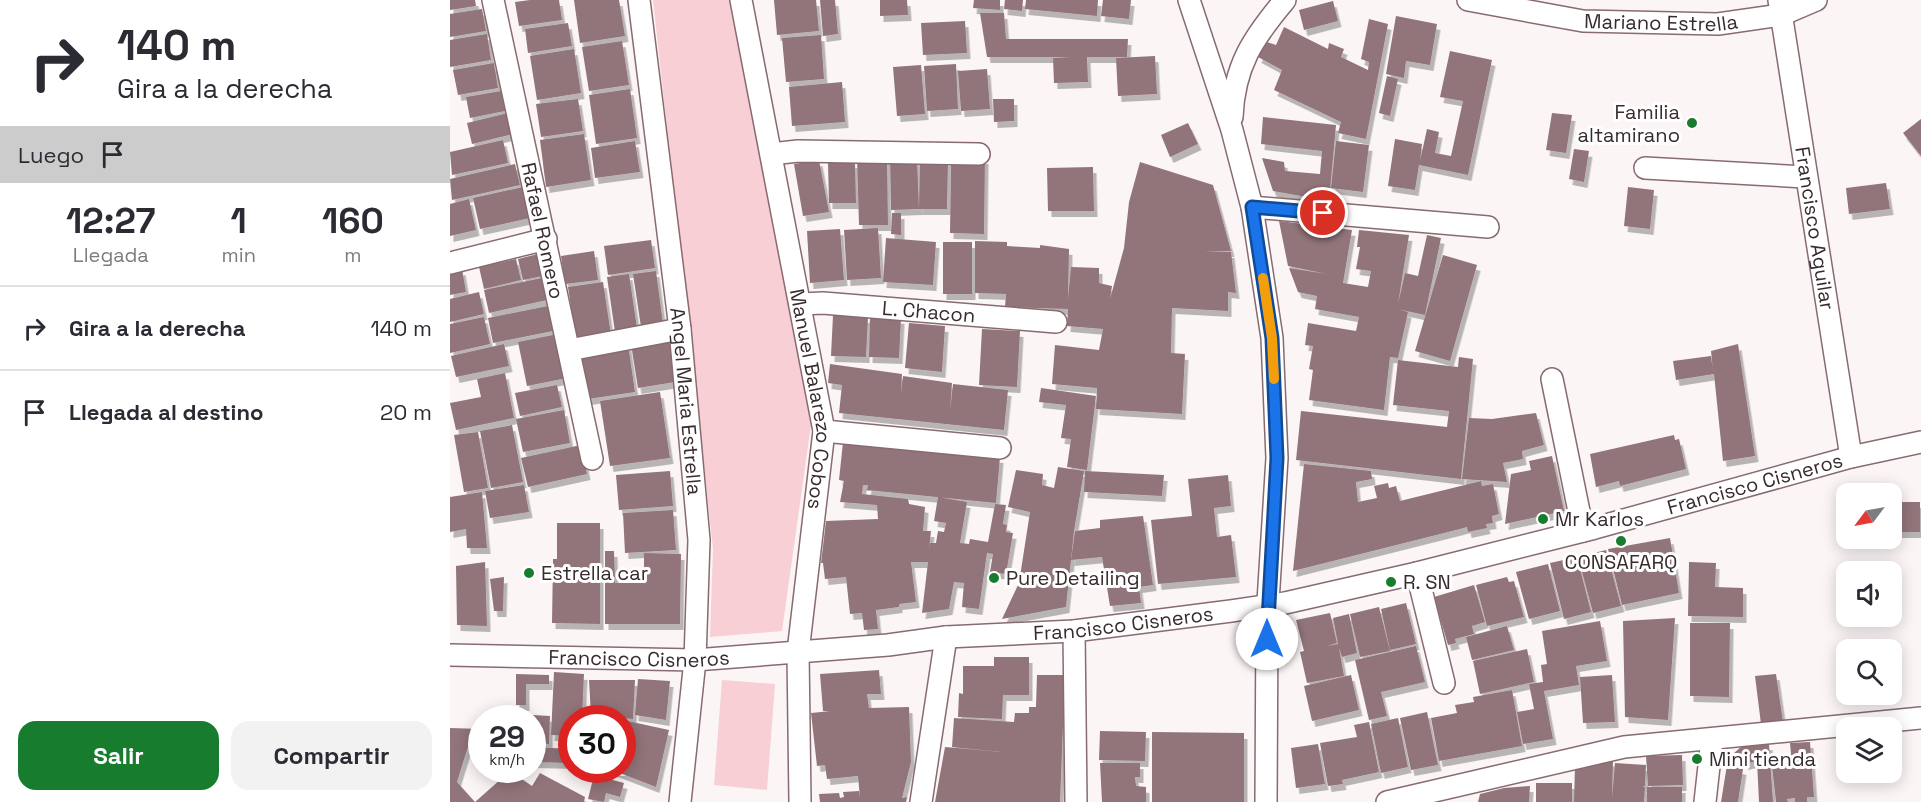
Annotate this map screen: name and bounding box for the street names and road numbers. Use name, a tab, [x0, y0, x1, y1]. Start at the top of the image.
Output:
street label: Mariano Estrella	[1584, 8, 1740, 37]
street label: Francisco Aguilar	[1789, 145, 1841, 312]
street label: Rafael Romero	[515, 160, 570, 301]
street label: Manuel Balarezo Cobos	[784, 286, 837, 511]
street label: L. Chacon	[881, 295, 976, 328]
street label: Angel Maria Estrella	[664, 306, 708, 496]
street label: Francisco Cisneros	[1664, 447, 1846, 520]
street label: Francisco Cisneros	[1033, 600, 1215, 646]
street label: Francisco Cisneros	[548, 644, 730, 673]

